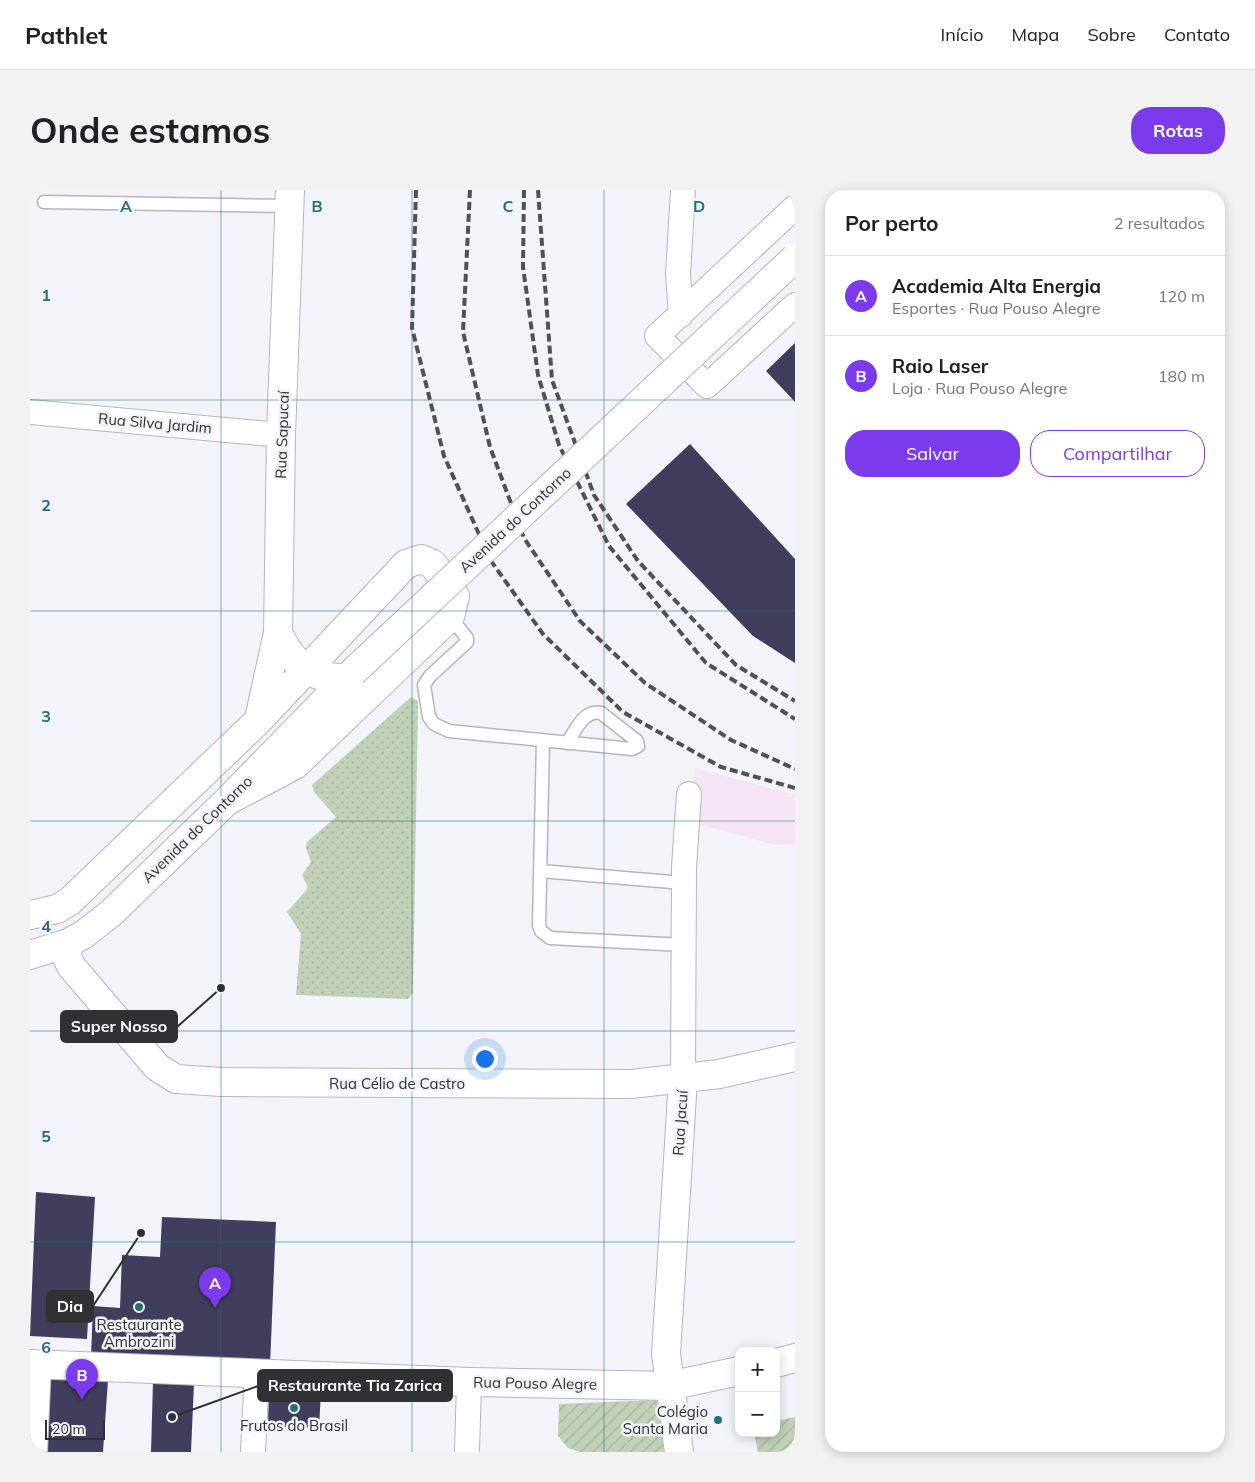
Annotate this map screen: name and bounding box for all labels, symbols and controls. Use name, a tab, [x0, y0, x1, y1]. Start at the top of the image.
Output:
text: Pathlet	[25, 20, 107, 50]
text: Início	[941, 23, 984, 46]
text: Mapa	[1012, 23, 1059, 46]
text: Sobre	[1087, 23, 1136, 46]
text: Contato	[1164, 23, 1230, 46]
button: Rotas	[1131, 107, 1225, 154]
text: Onde estamos	[30, 108, 270, 152]
text: A	[120, 196, 132, 216]
text: B	[311, 196, 323, 216]
text: C	[503, 196, 514, 216]
text: D	[693, 196, 705, 216]
text: Por perto	[845, 210, 939, 236]
text: 2 resultados	[1114, 213, 1205, 233]
text: Academia Alta Energia	[892, 274, 1101, 298]
text: 1	[41, 285, 51, 305]
text: A	[855, 286, 867, 306]
text: 120 m	[1158, 286, 1205, 306]
text: Esportes · Rua Pouso Alegre	[892, 298, 1100, 318]
text: Raio Laser	[892, 354, 988, 378]
text: B	[855, 366, 867, 386]
text: 180 m	[1158, 366, 1205, 386]
text: Loja · Rua Pouso Alegre	[892, 378, 1067, 398]
street label: Rua Sapucaí	[271, 389, 293, 479]
street label: Rua Silva Jardim	[97, 409, 213, 437]
button: Salvar	[845, 430, 1020, 477]
button: Compartilhar	[1030, 430, 1205, 477]
street label: Avenida do Contorno	[455, 463, 575, 577]
text: 2	[41, 495, 51, 515]
text: 3	[41, 706, 51, 726]
street label: Avenida do Contorno	[138, 771, 256, 887]
text: 4	[41, 916, 51, 936]
callout: Super Nosso	[61, 1011, 177, 1042]
text: Super Nosso	[71, 1016, 167, 1036]
your location	[472, 1046, 498, 1072]
street label: Rua Célio de Castro	[329, 1074, 465, 1093]
street label: Rua Jacuí	[668, 1088, 692, 1156]
text: 5	[41, 1126, 51, 1146]
pin: A	[199, 1267, 231, 1308]
callout: Dia	[47, 1291, 93, 1322]
text: Dia	[57, 1296, 83, 1316]
marker: Restaurante Ambrozini	[133, 1301, 145, 1313]
place label: Restaurante Ambrozini	[96, 1315, 182, 1351]
text: 6	[41, 1337, 51, 1357]
map controls	[735, 1347, 780, 1437]
button: +	[735, 1347, 780, 1392]
pin: B	[66, 1359, 98, 1400]
callout: Restaurante Tia Zarica	[258, 1370, 452, 1401]
street label: Rua Pouso Alegre	[473, 1372, 597, 1394]
text: Restaurante Tia Zarica	[268, 1375, 442, 1395]
button: −	[735, 1392, 780, 1437]
marker: Frutos do Brasil	[288, 1402, 300, 1414]
place label: Colégio Santa Maria	[623, 1402, 708, 1438]
marker: Colégio Santa Maria	[712, 1414, 724, 1426]
place label: Frutos do Brasil	[240, 1416, 348, 1435]
scale bar	[45, 1417, 105, 1440]
text: 20 m	[52, 1420, 85, 1438]

